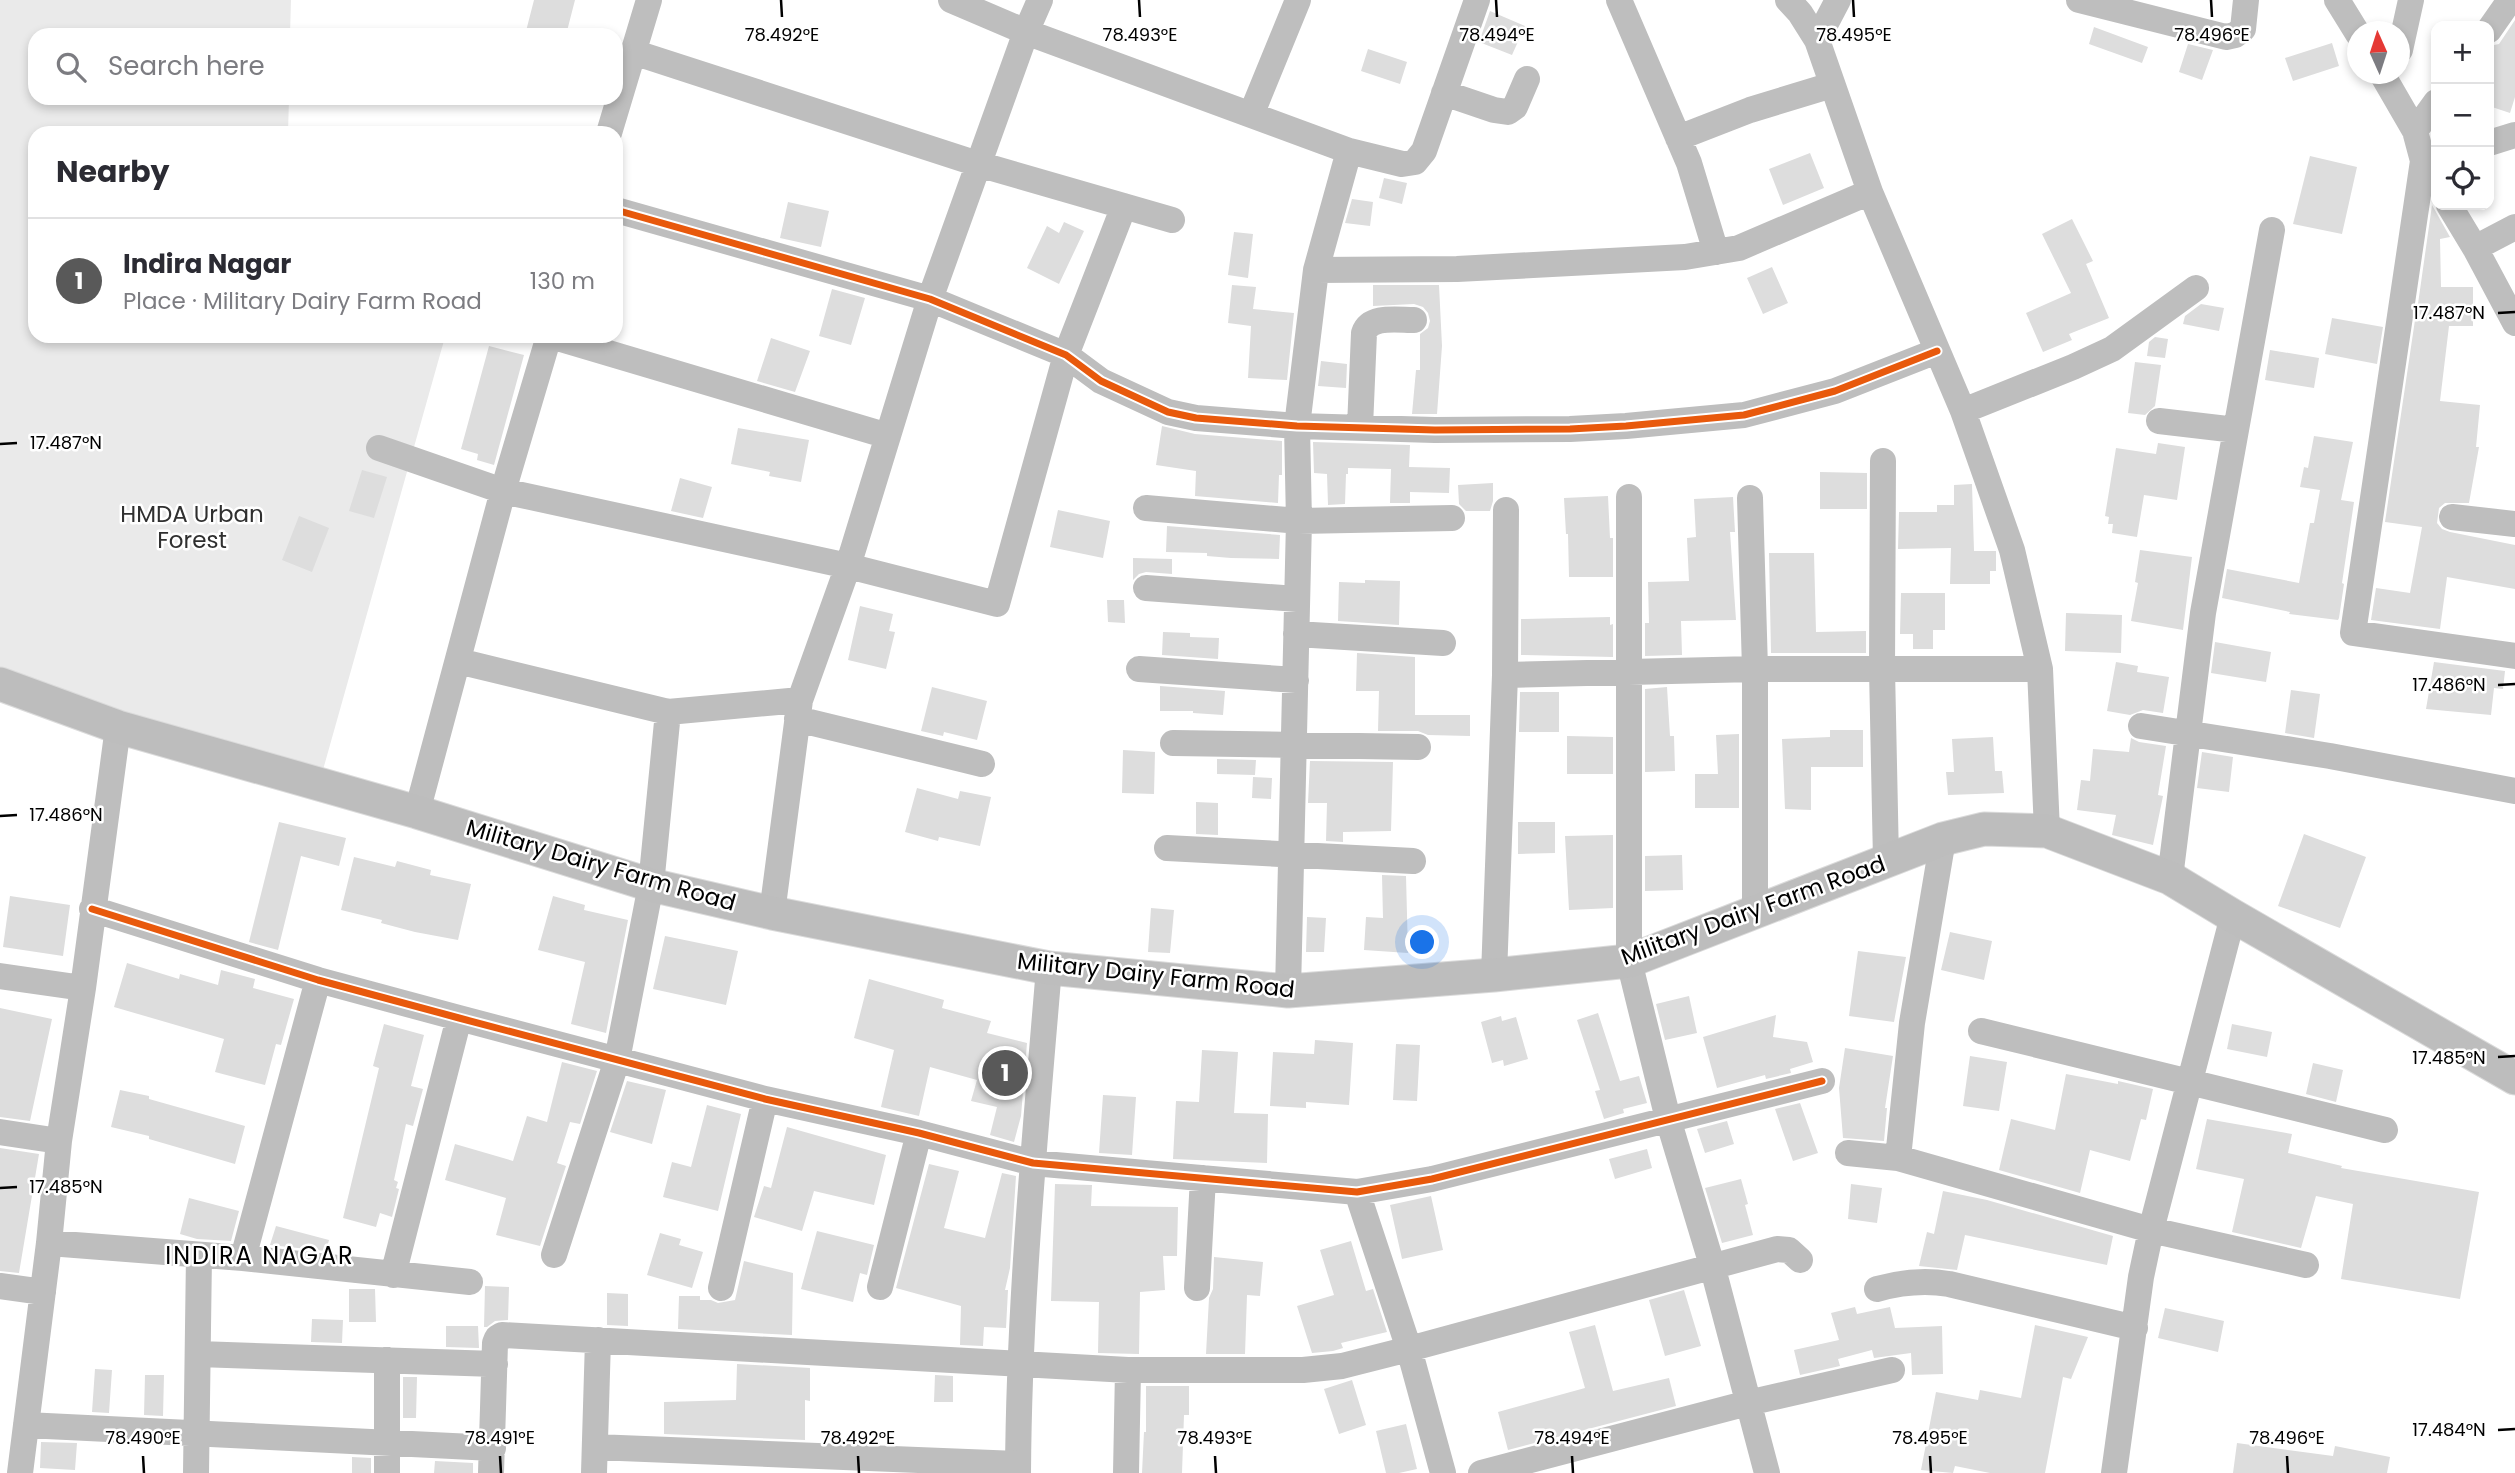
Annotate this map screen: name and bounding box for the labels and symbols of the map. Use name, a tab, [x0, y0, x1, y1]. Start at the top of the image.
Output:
north arrow	[2347, 21, 2410, 84]
text: 78.492°E	[745, 22, 819, 47]
text: 78.493°E	[1103, 22, 1177, 47]
text: 78.494°E	[1459, 22, 1535, 47]
text: 78.495°E	[1816, 22, 1892, 47]
text: 78.496°E	[2174, 22, 2250, 47]
text: 17.487°N	[2413, 300, 2485, 325]
text: 17.487°N	[30, 430, 102, 455]
park label: HMDA Urban Forest	[120, 498, 264, 556]
text: 17.486°N	[2412, 672, 2486, 697]
text: 17.486°N	[29, 802, 103, 827]
street label: Military Dairy Farm Road	[463, 811, 739, 919]
street label: Military Dairy Farm Road	[1617, 847, 1889, 973]
your location	[1405, 925, 1439, 959]
street label: Military Dairy Farm Road	[1016, 945, 1296, 1005]
text: 17.485°N	[2412, 1045, 2486, 1070]
pin: 1	[982, 1047, 1028, 1099]
text: 17.485°N	[29, 1174, 103, 1199]
district label: INDIRA NAGAR	[165, 1239, 355, 1272]
text: 17.484°N	[2412, 1417, 2486, 1442]
text: 78.490°E	[105, 1425, 181, 1450]
text: 78.491°E	[465, 1425, 535, 1450]
text: 78.492°E	[821, 1425, 895, 1450]
text: 78.493°E	[1178, 1425, 1252, 1450]
text: 78.494°E	[1534, 1425, 1610, 1450]
text: 78.495°E	[1892, 1425, 1968, 1450]
text: 78.496°E	[2249, 1425, 2325, 1450]

